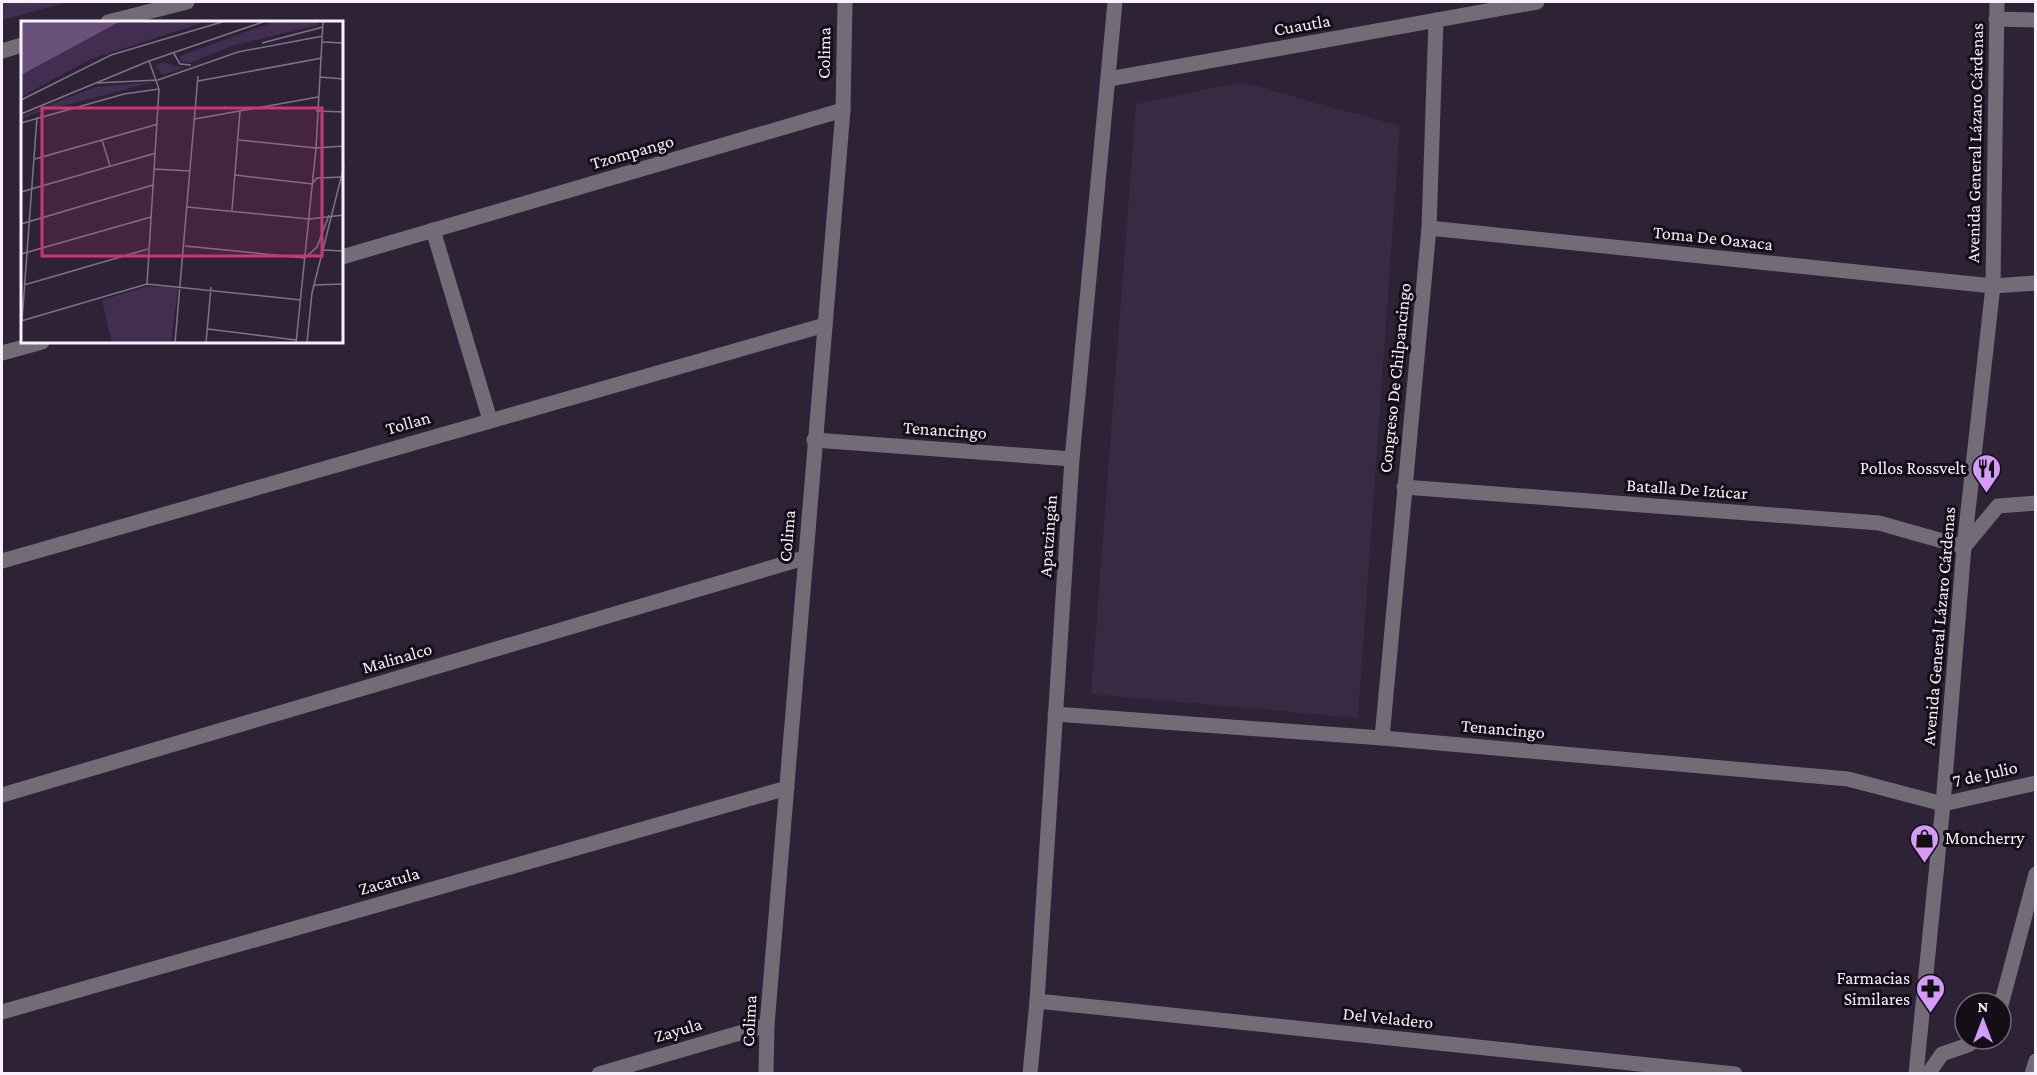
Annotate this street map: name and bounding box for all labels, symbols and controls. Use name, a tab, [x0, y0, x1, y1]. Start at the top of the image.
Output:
street label: Cuautla	[1272, 10, 1332, 40]
inset map	[21, 21, 344, 344]
street label: Avenida General Lázaro Cárdenas	[1963, 23, 1987, 263]
street label: Colima	[814, 27, 834, 79]
street label: Tzompango	[588, 131, 676, 173]
street label: Toma De Oaxaca	[1652, 222, 1774, 254]
street label: Congreso De Chilpancingo	[1375, 282, 1415, 474]
street label: Tollan	[383, 407, 433, 439]
street label: Tenancingo	[902, 417, 988, 443]
restaurant icon: Pollos Rossvelt	[1971, 452, 2003, 494]
place label: Pollos Rossvelt	[1860, 458, 1967, 478]
street label: Batalla De Izúcar	[1626, 475, 1749, 503]
street label: Apatzingán	[1035, 494, 1061, 578]
street label: Avenida General Lázaro Cárdenas	[1919, 506, 1959, 746]
street label: Colima	[775, 509, 799, 563]
street label: Malinalco	[360, 638, 434, 678]
street label: Tenancingo	[1460, 715, 1546, 743]
street label: 7 de Julio	[1951, 757, 2019, 791]
shop icon: Moncherry	[1908, 822, 1940, 864]
place label: Moncherry	[1945, 828, 2025, 848]
street label: Zacatula	[356, 863, 422, 899]
place label: Farmacias Similares	[1836, 968, 1910, 1009]
pharmacy icon: Farmacias Similares	[1915, 972, 1947, 1014]
north arrow	[1953, 991, 2013, 1051]
street label: Colima	[738, 995, 760, 1047]
text: N	[1978, 998, 1989, 1015]
street label: Del Veladero	[1342, 1003, 1434, 1033]
street label: Zayula	[652, 1014, 704, 1046]

